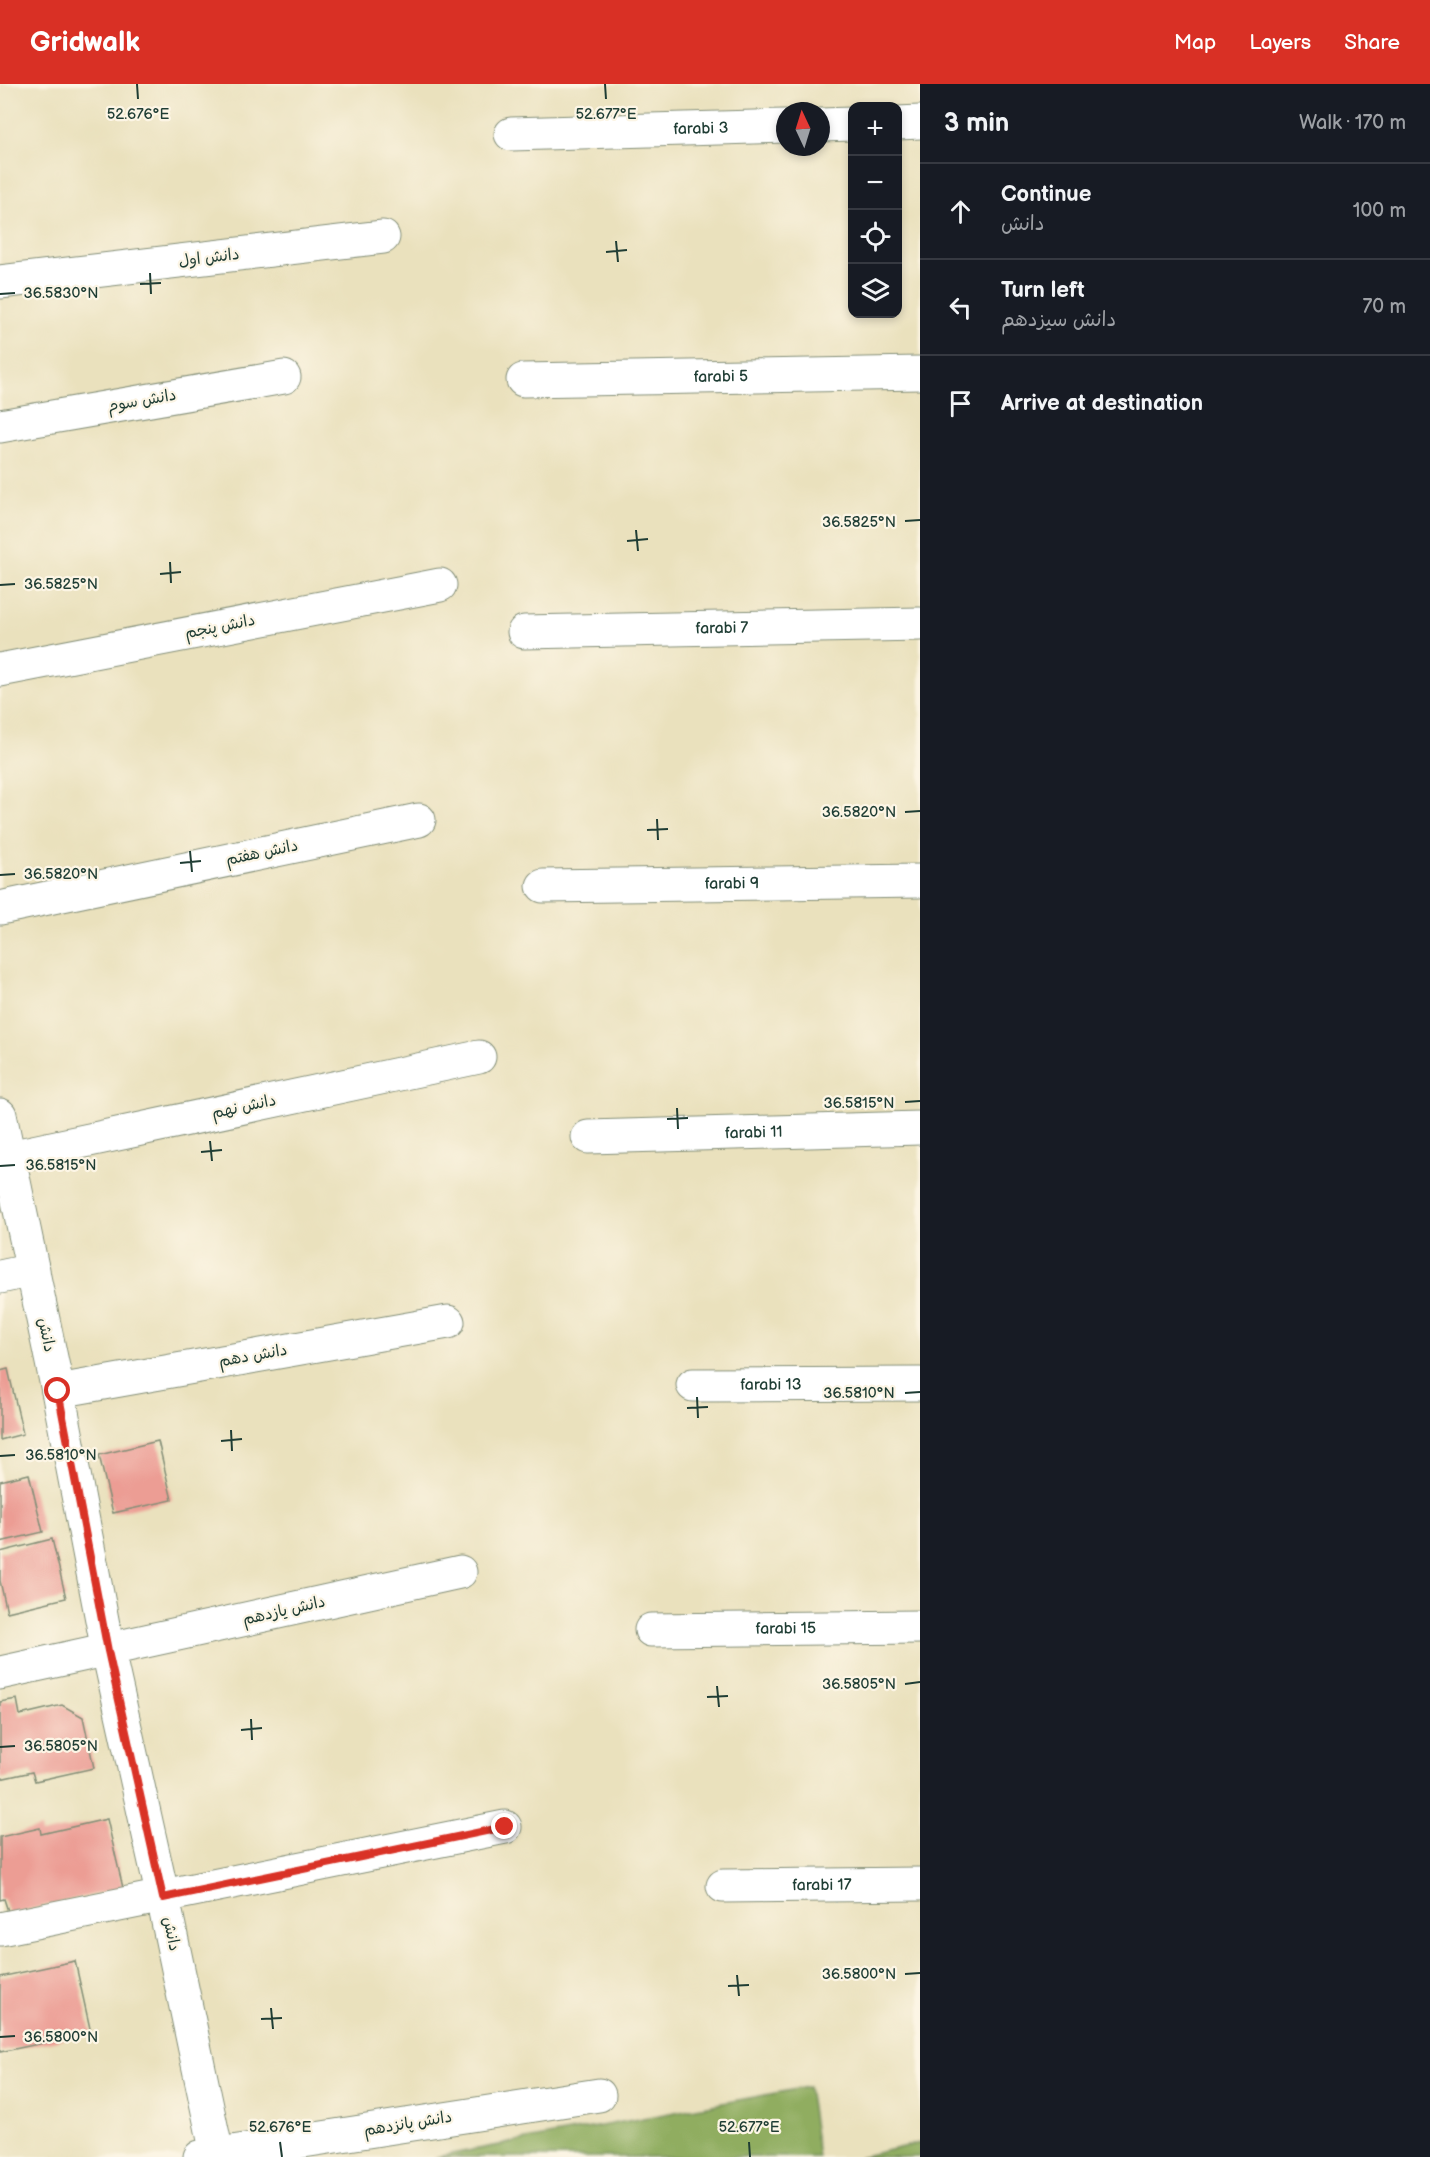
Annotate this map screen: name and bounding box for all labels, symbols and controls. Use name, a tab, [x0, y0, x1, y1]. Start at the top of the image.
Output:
text: Gridwalk	[30, 26, 140, 59]
text: Map	[1174, 30, 1216, 55]
text: Layers	[1249, 30, 1311, 55]
text: Share	[1344, 30, 1400, 55]
north arrow	[776, 102, 830, 156]
map controls	[848, 102, 902, 318]
button: +	[848, 102, 902, 156]
text: 52.676°E	[107, 105, 169, 124]
text: 52.677°E	[575, 105, 637, 124]
text: 3 min	[944, 108, 1009, 139]
text: Walk · 170 m	[1299, 111, 1406, 135]
street label: farabi 3	[673, 118, 729, 139]
button: −	[848, 156, 902, 210]
text: Continue	[1001, 181, 1091, 208]
icon: ahead	[944, 195, 977, 228]
text: 100 m	[1353, 199, 1406, 223]
button: locate	[848, 210, 902, 264]
text: دانش	[1001, 212, 1044, 236]
street label: دانش اول	[178, 245, 240, 271]
button: layers	[848, 264, 902, 318]
text: Turn left	[1001, 277, 1085, 304]
text: 36.5830°N	[24, 284, 98, 303]
icon: left	[944, 291, 977, 324]
text: 70 m	[1362, 295, 1406, 319]
text: دانش سیزدهم	[1001, 308, 1116, 332]
street label: farabi 5	[694, 367, 748, 386]
street label: دانش سوم	[106, 386, 178, 418]
icon: arrive	[944, 387, 977, 420]
text: Arrive at destination	[1001, 390, 1203, 417]
text: 36.5825°N	[822, 513, 896, 532]
text: 36.5825°N	[24, 575, 98, 594]
street label: دانش پنجم	[183, 611, 257, 645]
street label: farabi 7	[696, 618, 749, 638]
text: 36.5820°N	[822, 803, 896, 822]
street label: دانش هفتم	[224, 836, 300, 872]
text: 36.5820°N	[24, 865, 98, 884]
street label: farabi 9	[705, 874, 759, 893]
street label: دانش نهم	[210, 1091, 278, 1125]
text: 36.5815°N	[823, 1094, 895, 1113]
street label: farabi 11	[725, 1122, 783, 1143]
text: 36.5815°N	[25, 1156, 97, 1175]
street label: دانش	[33, 1316, 59, 1354]
street label: دانش دهم	[217, 1341, 289, 1373]
street label: farabi 13	[740, 1375, 802, 1394]
route start	[44, 1377, 70, 1403]
text: 36.5810°N	[823, 1384, 895, 1403]
text: 36.5810°N	[25, 1446, 97, 1465]
street label: دانش یازدهم	[241, 1592, 328, 1632]
street label: farabi 15	[756, 1619, 816, 1638]
text: 36.5805°N	[822, 1675, 896, 1694]
text: 36.5805°N	[24, 1737, 98, 1756]
route end	[491, 1813, 517, 1839]
street label: farabi 17	[792, 1875, 852, 1895]
street label: دانش	[158, 1915, 184, 1953]
text: 36.5800°N	[822, 1965, 896, 1984]
text: 36.5800°N	[24, 2028, 98, 2047]
street label: دانش پانزدهم	[363, 2108, 454, 2142]
text: 52.676°E	[249, 2118, 311, 2137]
text: 52.677°E	[718, 2118, 780, 2137]

